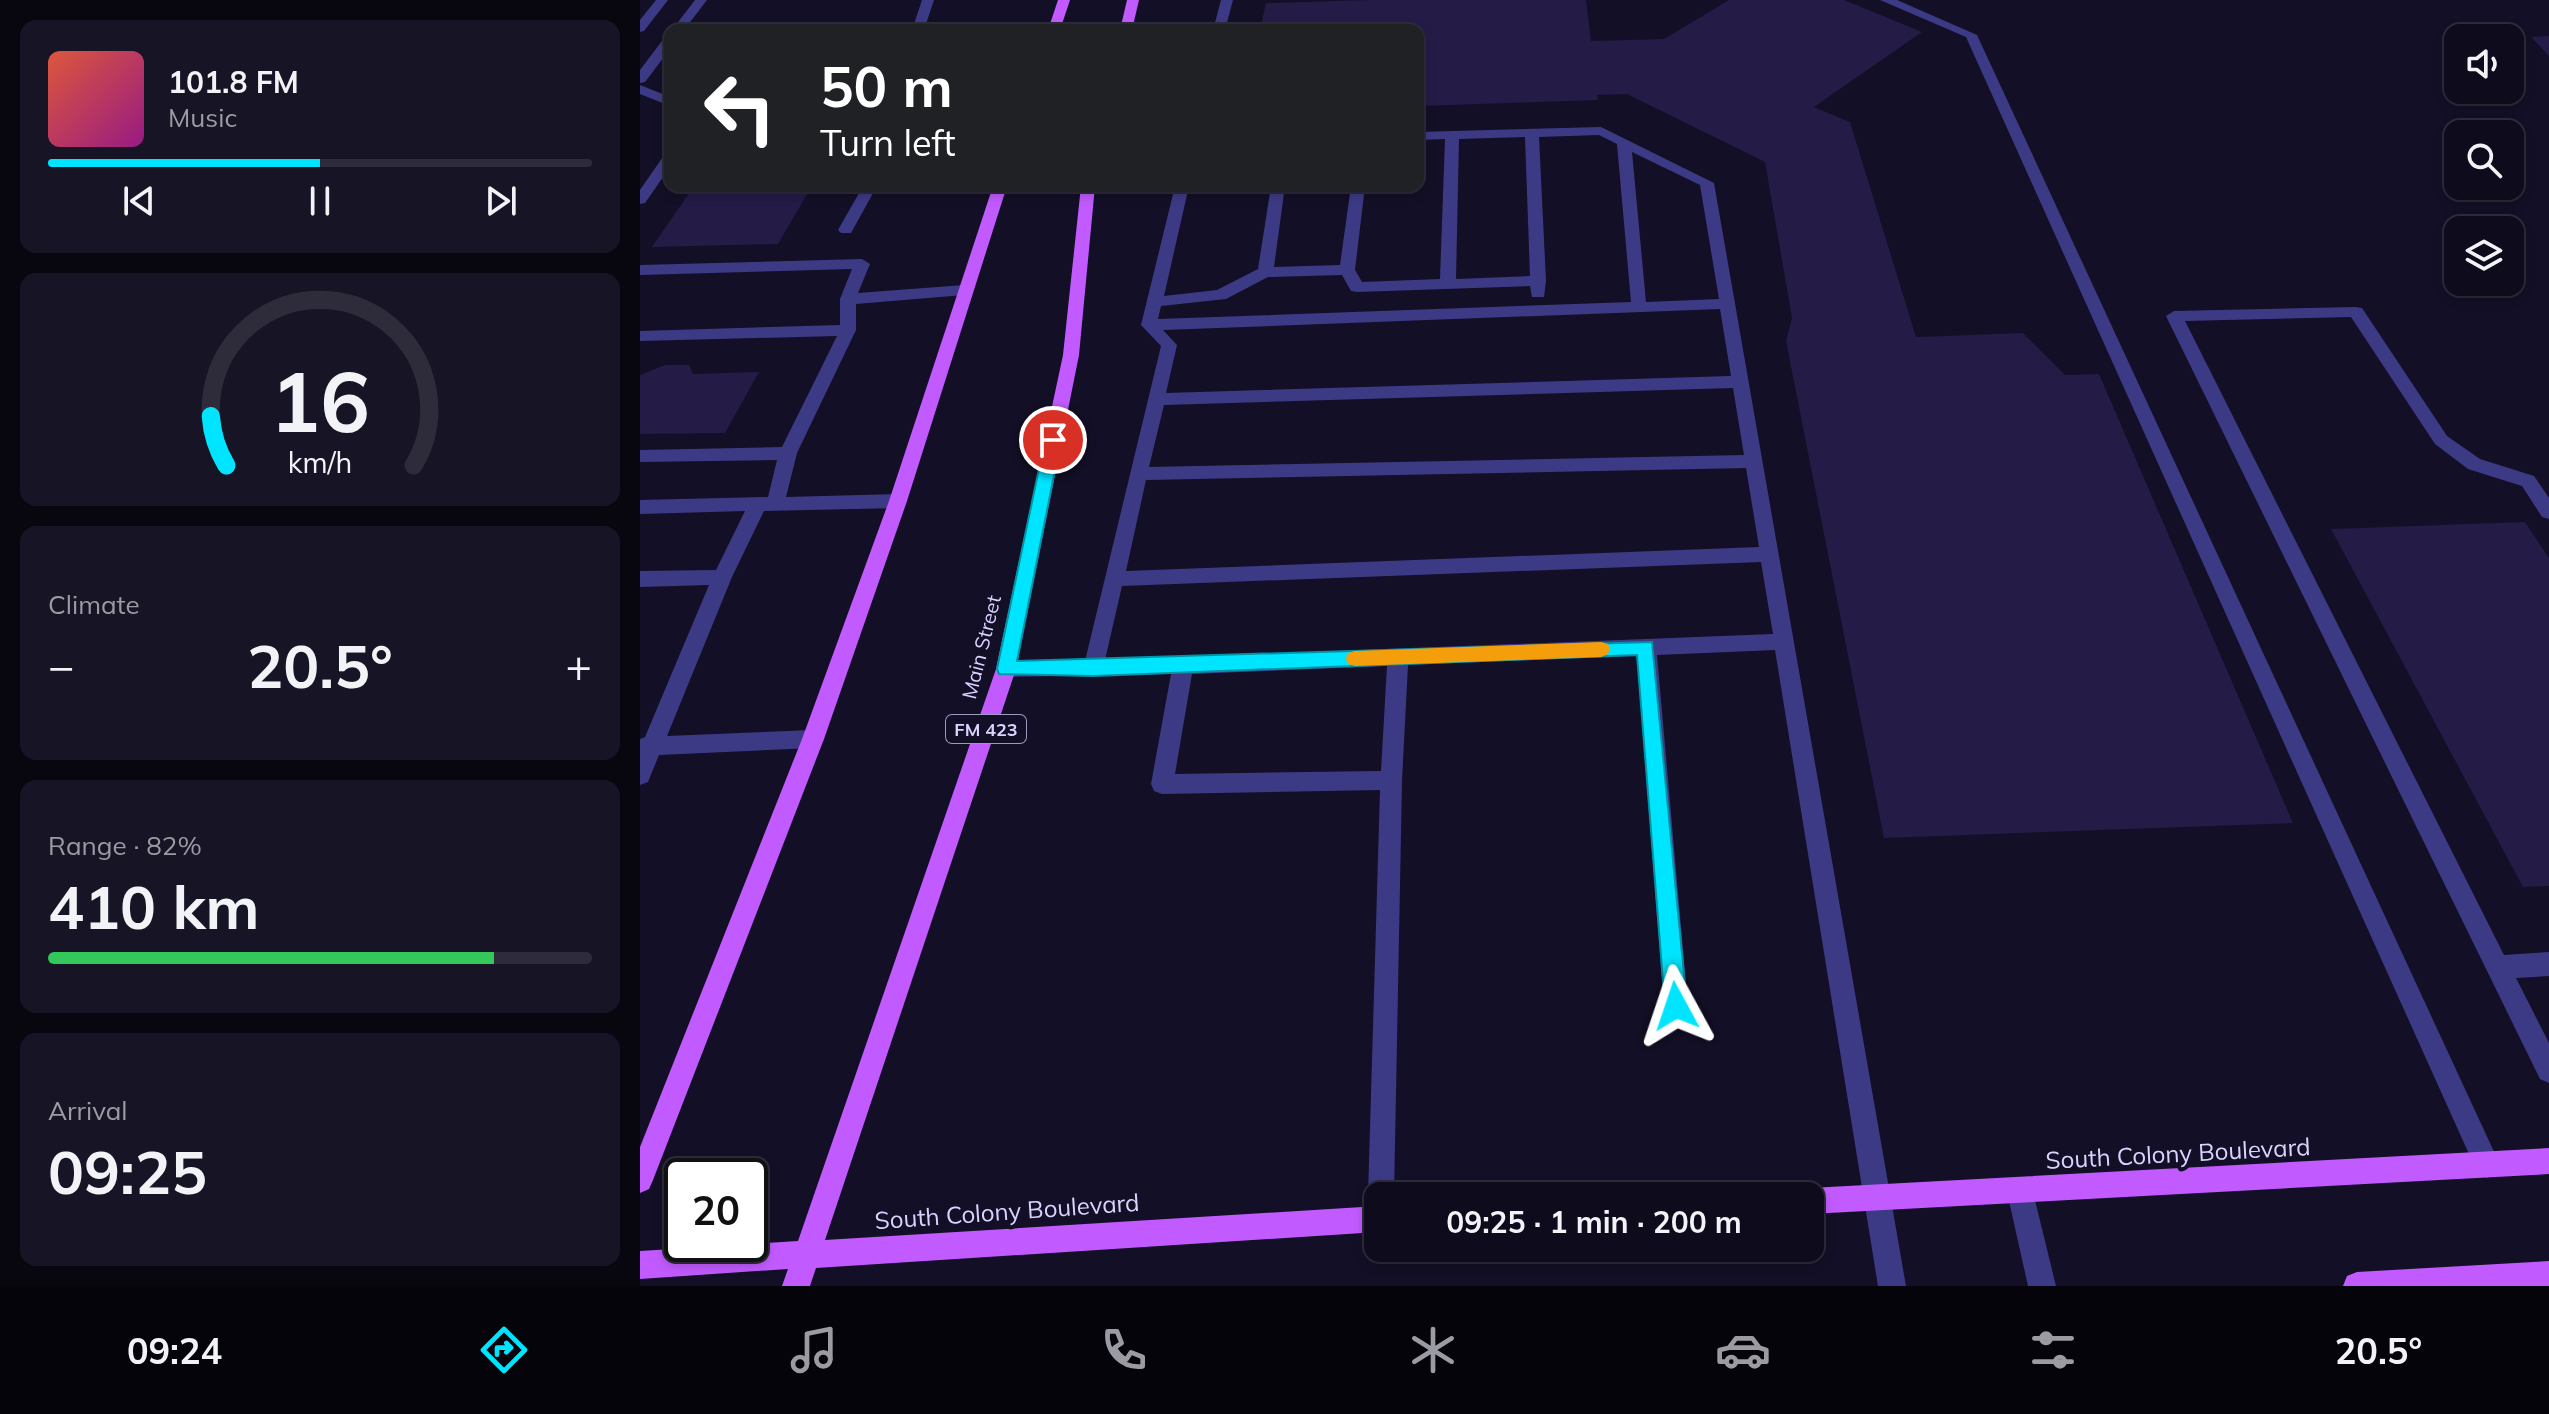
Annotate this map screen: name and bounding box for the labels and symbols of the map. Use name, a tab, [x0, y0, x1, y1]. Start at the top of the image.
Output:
pin	[1019, 406, 1087, 474]
street label: Main Street	[956, 592, 1006, 702]
road number: FM 423	[946, 715, 1026, 743]
position arrow	[1634, 964, 1718, 1048]
street label: South Colony Boulevard	[2045, 1131, 2311, 1175]
speed limit sign: 20	[664, 1158, 768, 1262]
street label: South Colony Boulevard	[874, 1187, 1140, 1235]

